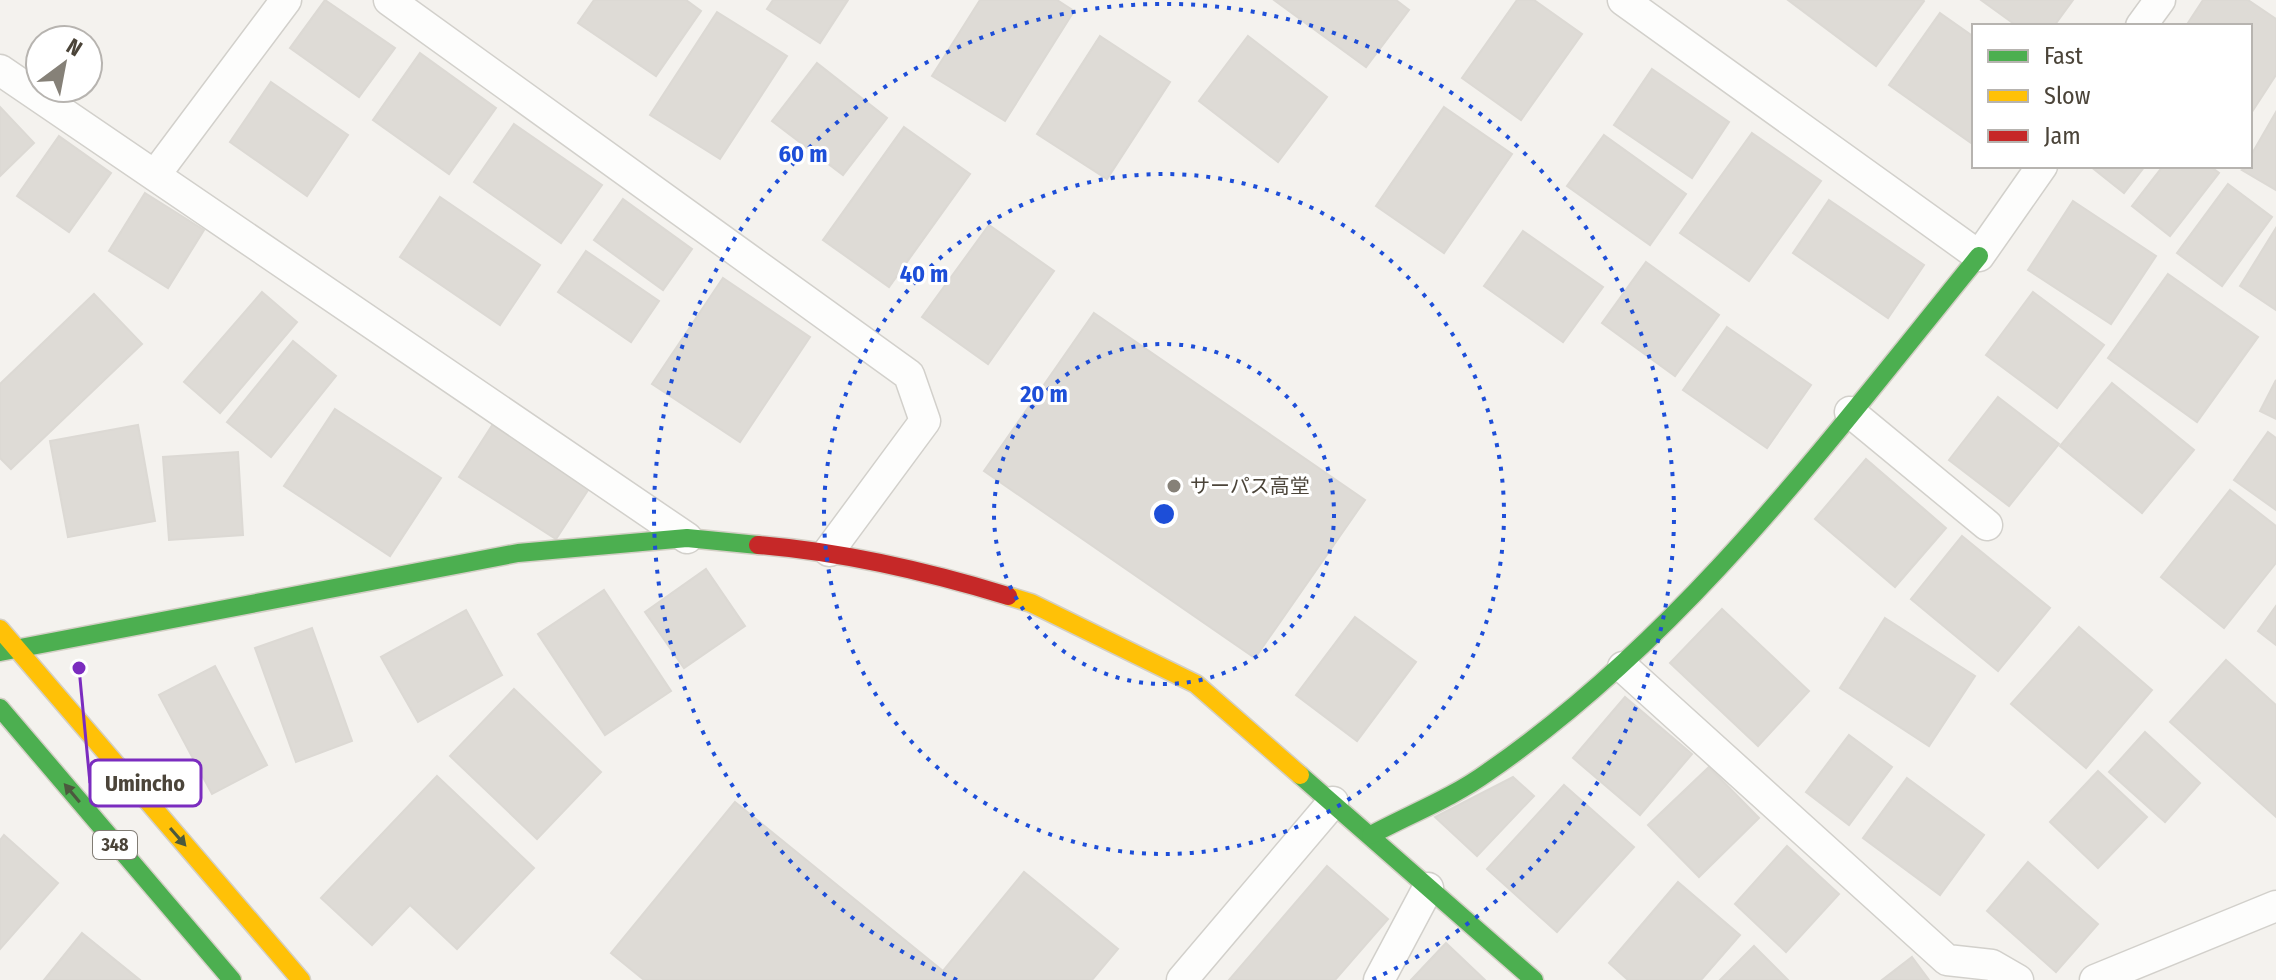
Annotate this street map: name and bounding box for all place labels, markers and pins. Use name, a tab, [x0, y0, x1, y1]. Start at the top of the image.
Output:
place label: サーパス高堂	[1190, 474, 1310, 498]
marker: サーパス高堂	[1165, 477, 1183, 495]
centre of rings	[1150, 500, 1178, 528]
callout: Umincho	[90, 760, 201, 806]

